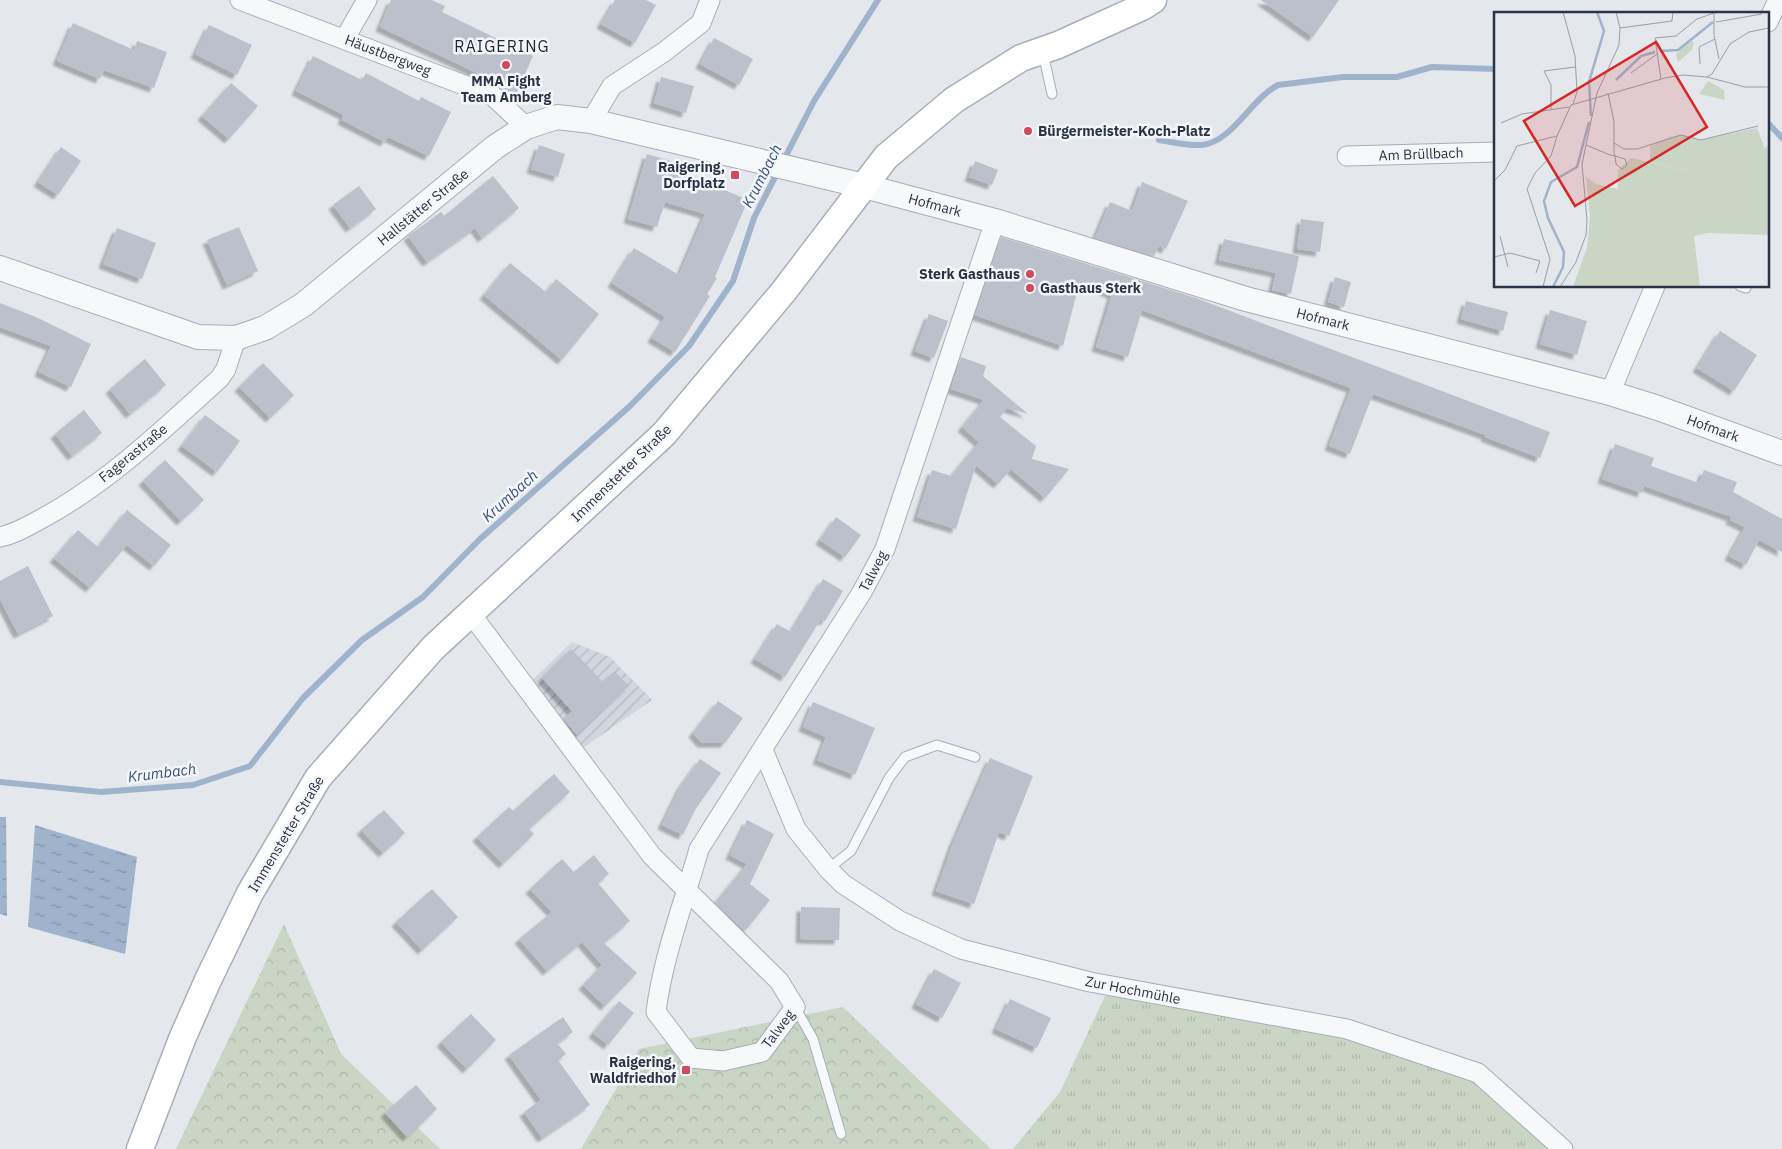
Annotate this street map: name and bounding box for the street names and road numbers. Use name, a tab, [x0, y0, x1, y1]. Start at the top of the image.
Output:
street label: Häustbergweg	[342, 30, 434, 80]
street label: Am Brüllbach	[1378, 144, 1464, 164]
street label: Hallstätter Straße	[374, 165, 472, 249]
street label: Hofmark	[906, 189, 964, 221]
street label: Hofmark	[1294, 304, 1352, 334]
street label: Hofmark	[1684, 410, 1742, 446]
street label: Fagerastraße	[95, 420, 171, 486]
street label: Immenstetter Straße	[567, 420, 675, 526]
street label: Talweg	[855, 547, 892, 595]
street label: Immenstetter Straße	[244, 772, 328, 896]
street label: Zur Hochmühle	[1084, 972, 1183, 1008]
street label: Talweg	[758, 1006, 799, 1052]

